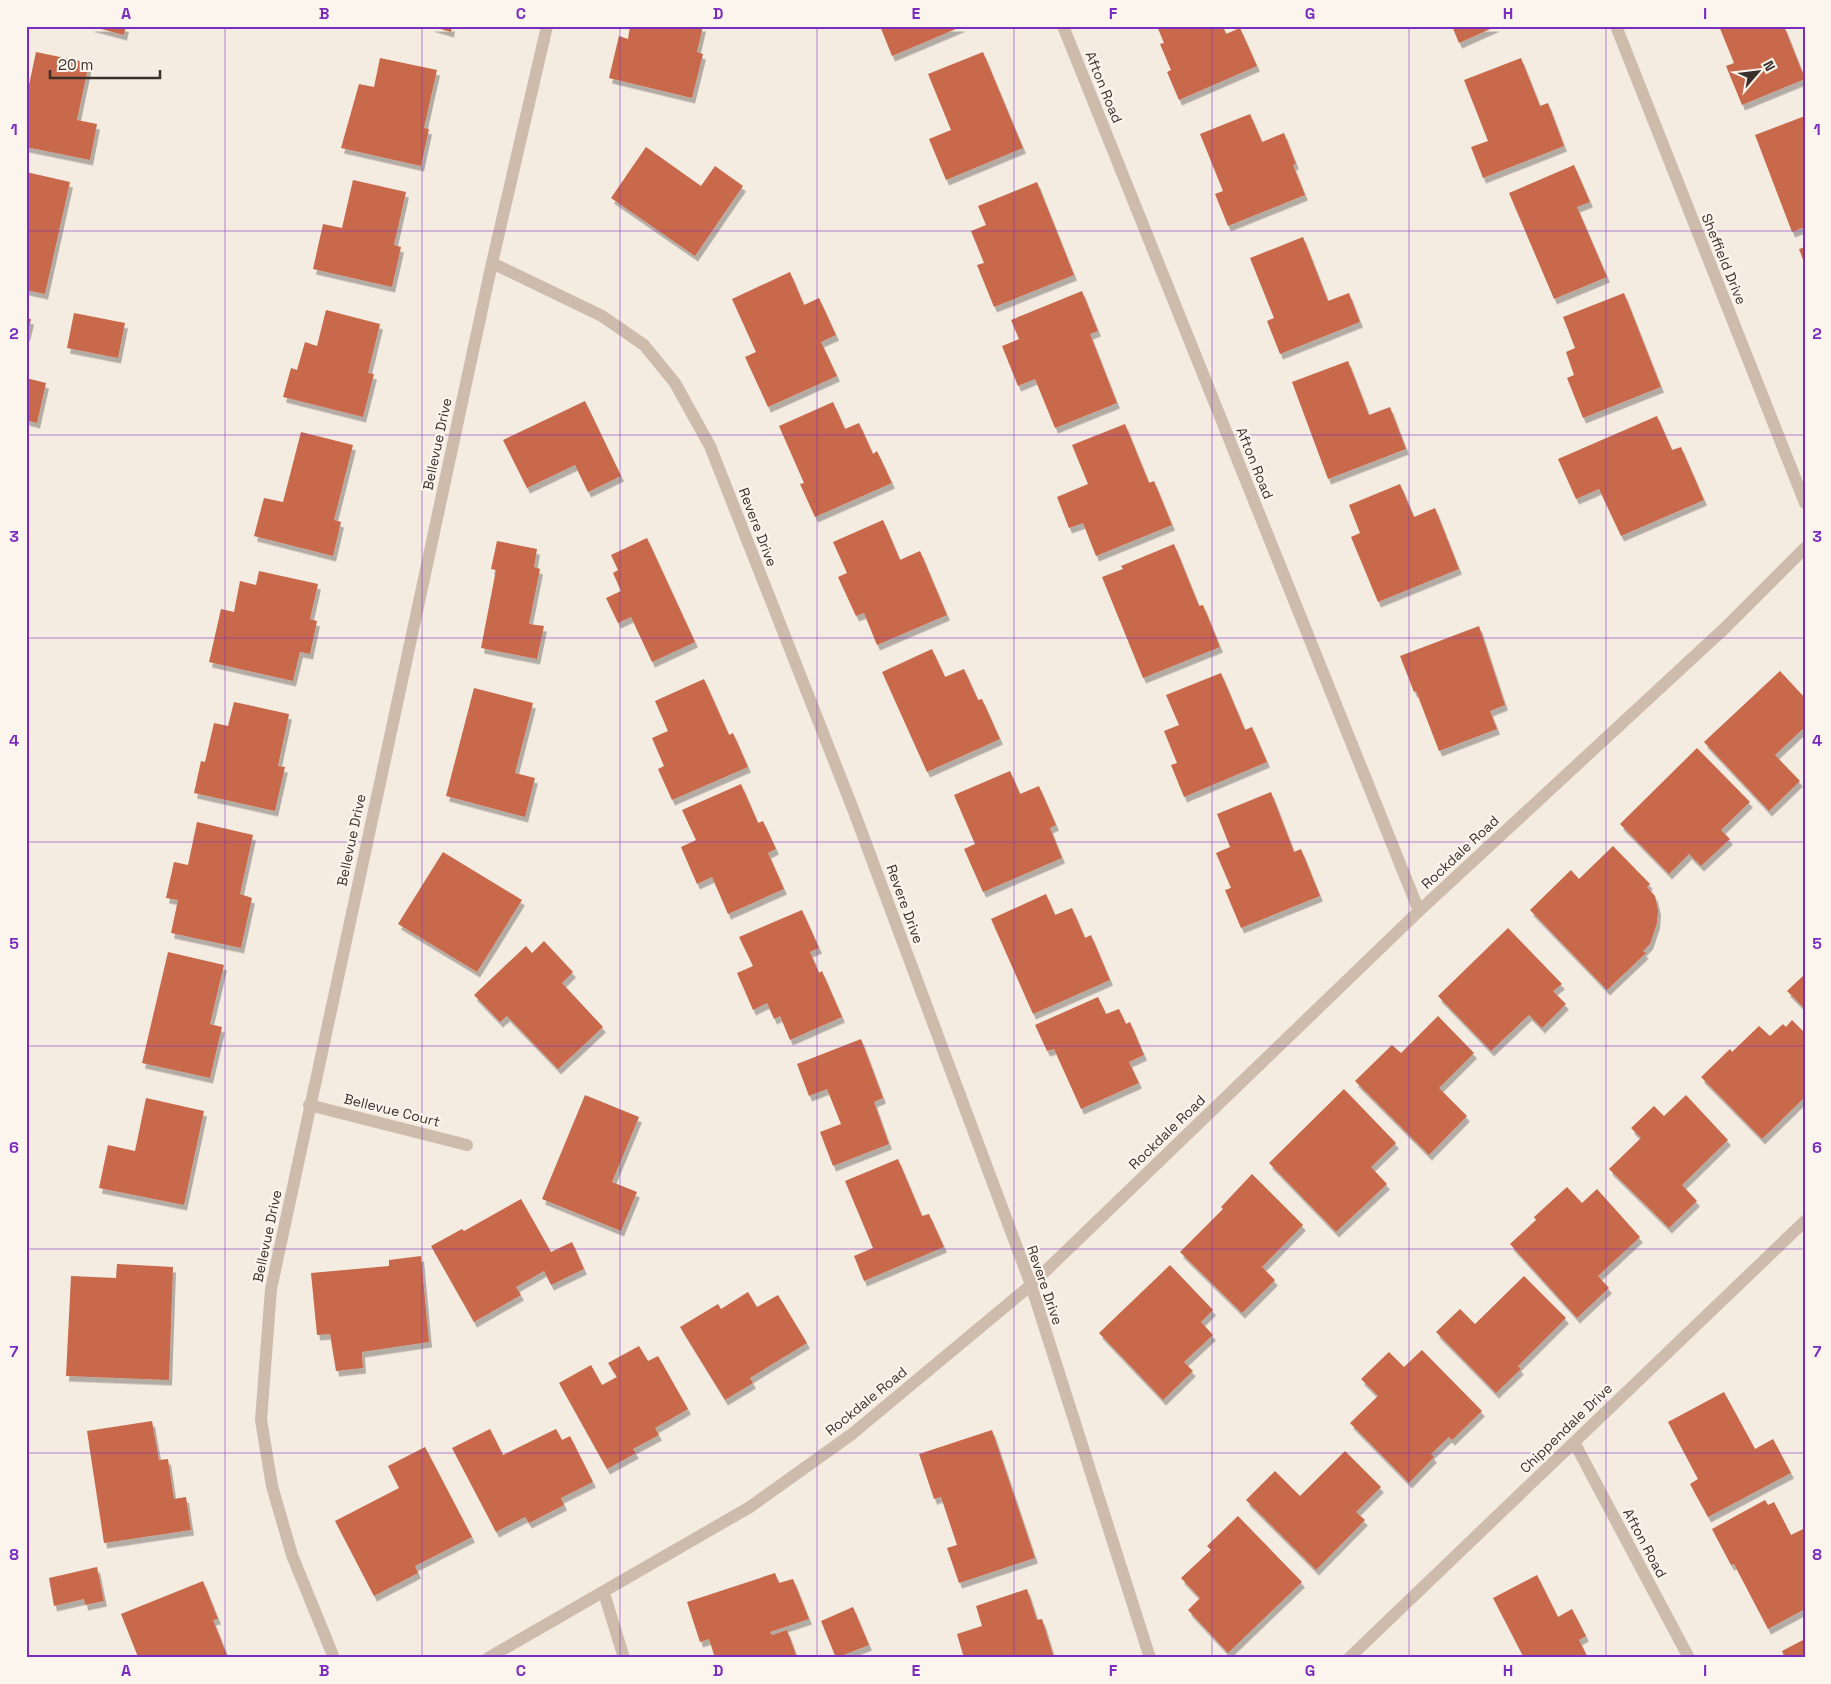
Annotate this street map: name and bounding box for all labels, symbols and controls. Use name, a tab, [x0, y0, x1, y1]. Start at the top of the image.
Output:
text: A	[121, 3, 131, 24]
text: B	[319, 3, 329, 24]
text: C	[516, 3, 526, 24]
text: D	[713, 3, 723, 24]
text: E	[912, 3, 921, 24]
text: F	[1109, 3, 1118, 24]
text: G	[1305, 3, 1315, 24]
text: H	[1503, 3, 1513, 24]
text: I	[1703, 3, 1707, 24]
scale bar	[50, 48, 160, 80]
street label: Afton Road	[1081, 48, 1127, 126]
north arrow	[1734, 48, 1784, 98]
text: 20 m	[58, 55, 93, 74]
text: N	[1759, 58, 1780, 74]
text: 1	[10, 119, 18, 140]
text: 1	[1813, 119, 1821, 140]
street label: Sheffield Drive	[1698, 211, 1750, 307]
text: 2	[9, 323, 19, 344]
text: 2	[1812, 323, 1822, 344]
street label: Bellevue Drive	[418, 396, 456, 492]
street label: Afton Road	[1232, 424, 1278, 502]
street label: Revere Drive	[735, 485, 781, 569]
text: 3	[9, 526, 19, 547]
text: 3	[1812, 526, 1822, 547]
text: 4	[9, 730, 19, 751]
text: 4	[1812, 730, 1822, 751]
street label: Bellevue Drive	[332, 792, 370, 888]
street label: Rockdale Road	[1417, 811, 1503, 893]
street label: Revere Drive	[882, 862, 928, 946]
text: 5	[9, 933, 19, 954]
text: 5	[1812, 933, 1822, 954]
street label: Bellevue Court	[342, 1089, 442, 1131]
street label: Rockdale Road	[1125, 1091, 1209, 1173]
text: 6	[9, 1137, 19, 1158]
text: 6	[1812, 1137, 1822, 1158]
street label: Bellevue Drive	[248, 1188, 286, 1284]
street label: Revere Drive	[1023, 1243, 1067, 1327]
text: 7	[10, 1341, 19, 1362]
text: 7	[1813, 1341, 1822, 1362]
street label: Rockdale Road	[822, 1363, 910, 1439]
street label: Chippendale Drive	[1516, 1379, 1616, 1477]
street label: Afton Road	[1619, 1505, 1671, 1581]
text: 8	[9, 1544, 19, 1565]
text: 8	[1812, 1544, 1822, 1565]
text: A	[121, 1660, 131, 1681]
text: B	[319, 1660, 329, 1681]
text: C	[516, 1660, 526, 1681]
text: D	[713, 1660, 723, 1681]
text: E	[912, 1660, 921, 1681]
text: F	[1109, 1660, 1118, 1681]
text: G	[1305, 1660, 1315, 1681]
text: H	[1503, 1660, 1513, 1681]
text: I	[1703, 1660, 1707, 1681]

